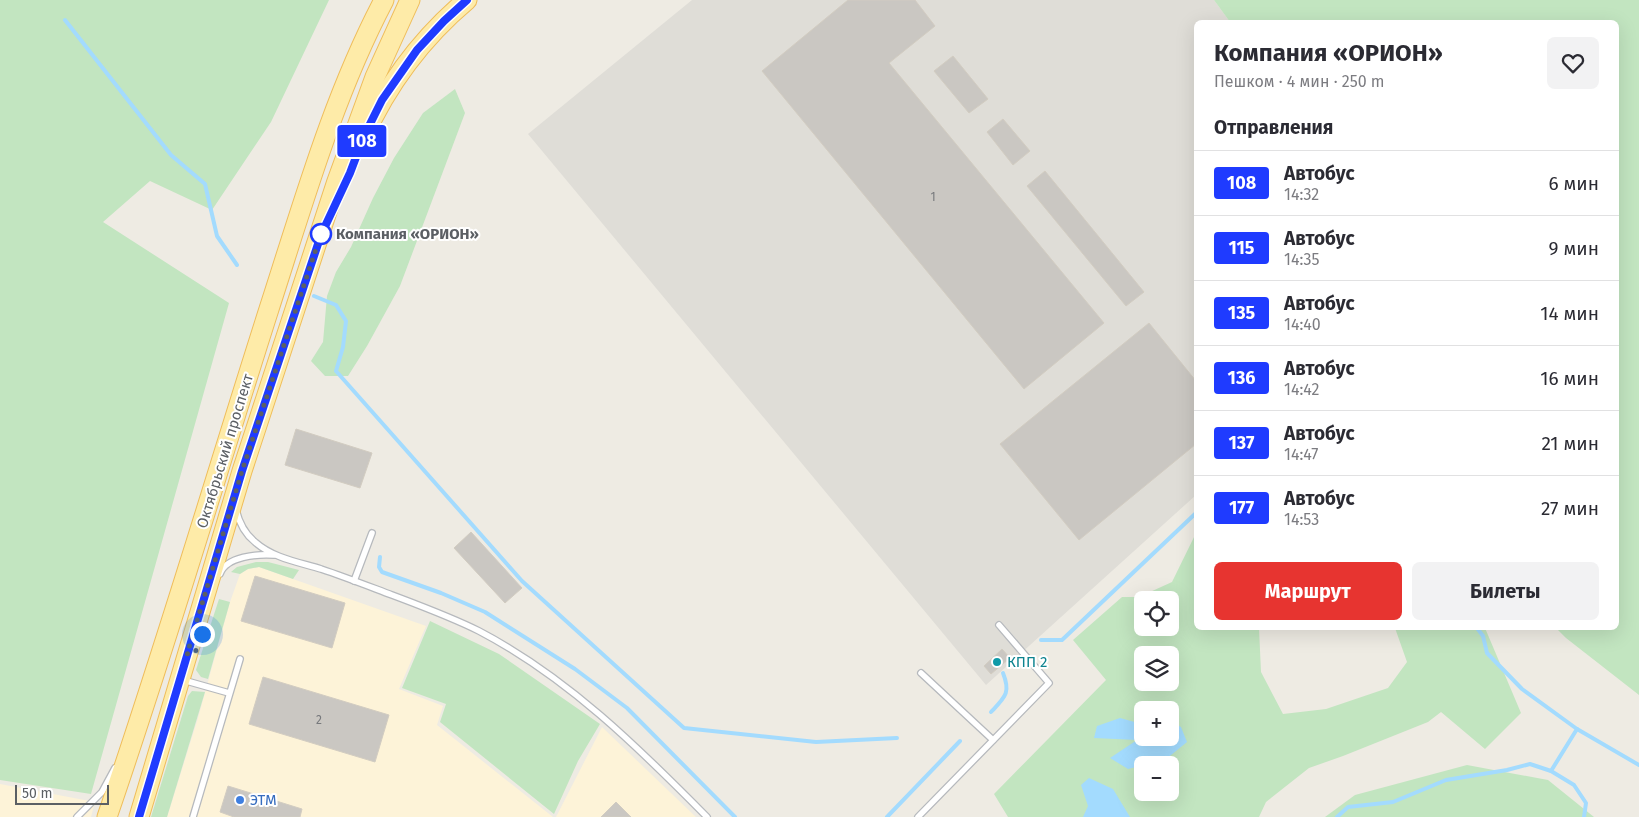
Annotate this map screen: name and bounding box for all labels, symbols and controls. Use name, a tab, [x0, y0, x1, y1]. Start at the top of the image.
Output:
button: heart	[1547, 37, 1599, 89]
text: Компания «ОРИОН»	[1214, 39, 1443, 67]
text: Пешком · 4 мин · 250 m	[1214, 72, 1385, 91]
text: Отправления	[1214, 116, 1333, 139]
line badge: 108	[333, 125, 391, 157]
text: 108	[347, 130, 377, 152]
text: Автобус	[1284, 162, 1355, 185]
text: 108	[1227, 172, 1256, 194]
text: 6 мин	[1548, 172, 1599, 195]
text: 14:32	[1284, 185, 1319, 204]
house number: 1	[930, 190, 936, 204]
marker: Компания «ОРИОН»	[310, 223, 332, 245]
place label: Компания «ОРИОН»	[336, 225, 479, 243]
text: Автобус	[1284, 227, 1355, 250]
text: 115	[1228, 237, 1255, 259]
text: 9 мин	[1549, 237, 1599, 260]
text: 14:35	[1284, 250, 1319, 269]
text: Автобус	[1284, 292, 1355, 315]
text: 135	[1228, 302, 1255, 324]
text: 14 мин	[1540, 302, 1599, 325]
text: 14:40	[1284, 315, 1321, 334]
text: Автобус	[1284, 357, 1355, 380]
text: 136	[1228, 367, 1255, 389]
text: 16 мин	[1540, 367, 1599, 390]
street label: Октябрьский проспект	[193, 371, 257, 530]
text: 14:42	[1284, 380, 1319, 399]
text: Автобус	[1284, 422, 1355, 445]
text: 137	[1228, 432, 1255, 454]
text: 21 мин	[1541, 432, 1599, 455]
text: 14:47	[1284, 445, 1318, 464]
text: Автобус	[1284, 487, 1355, 510]
text: 177	[1229, 497, 1254, 519]
text: 27 мин	[1541, 497, 1599, 520]
text: 14:53	[1284, 510, 1319, 529]
button: Маршрут	[1214, 562, 1402, 620]
button: Билеты	[1412, 562, 1599, 620]
map controls	[1134, 591, 1179, 801]
button: locate	[1134, 591, 1179, 636]
your location	[190, 622, 215, 647]
button: layers	[1134, 646, 1179, 691]
place label: КПП 2	[1007, 653, 1048, 671]
marker: КПП 2	[991, 656, 1003, 668]
button: +	[1134, 701, 1179, 746]
house number: 2	[316, 713, 322, 727]
button: −	[1134, 756, 1179, 801]
scale bar	[15, 782, 109, 805]
text: 50 m	[22, 785, 53, 802]
place label: ЭТМ	[250, 791, 277, 809]
marker: ЭТМ	[234, 794, 246, 806]

